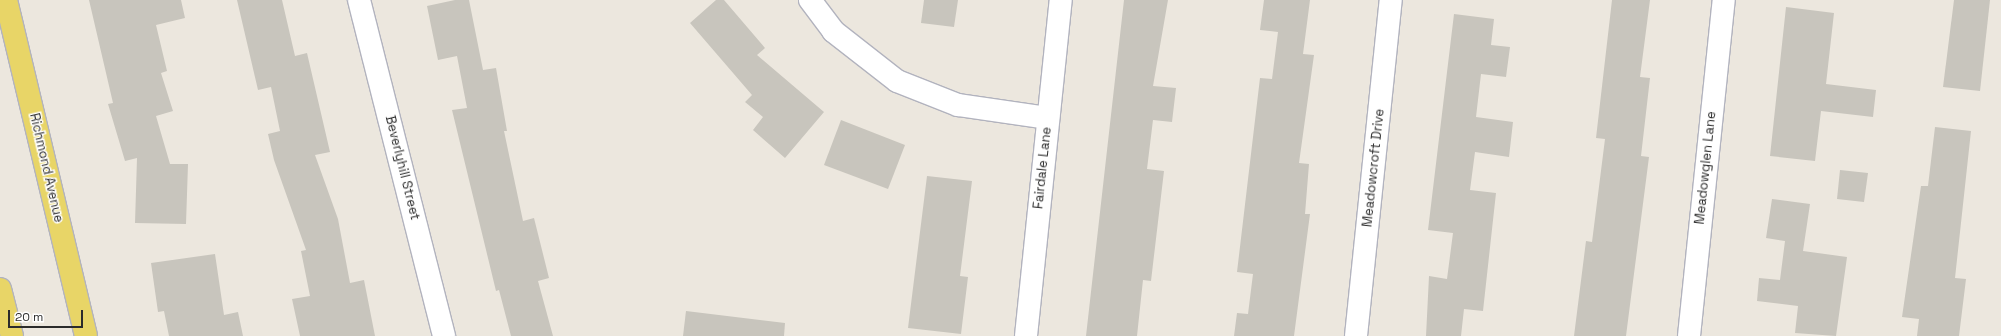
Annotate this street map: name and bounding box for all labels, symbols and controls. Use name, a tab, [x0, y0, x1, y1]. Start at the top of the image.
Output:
street label: Meadowcroft Drive	[1360, 108, 1388, 228]
street label: Meadowglen Lane	[1692, 111, 1720, 225]
street label: Richmond Avenue	[26, 112, 66, 224]
street label: Beverlyhill Street	[381, 114, 423, 222]
street label: Fairdale Lane	[1031, 126, 1055, 210]
scale bar	[10, 302, 85, 328]
text: 20 m	[15, 309, 43, 325]

